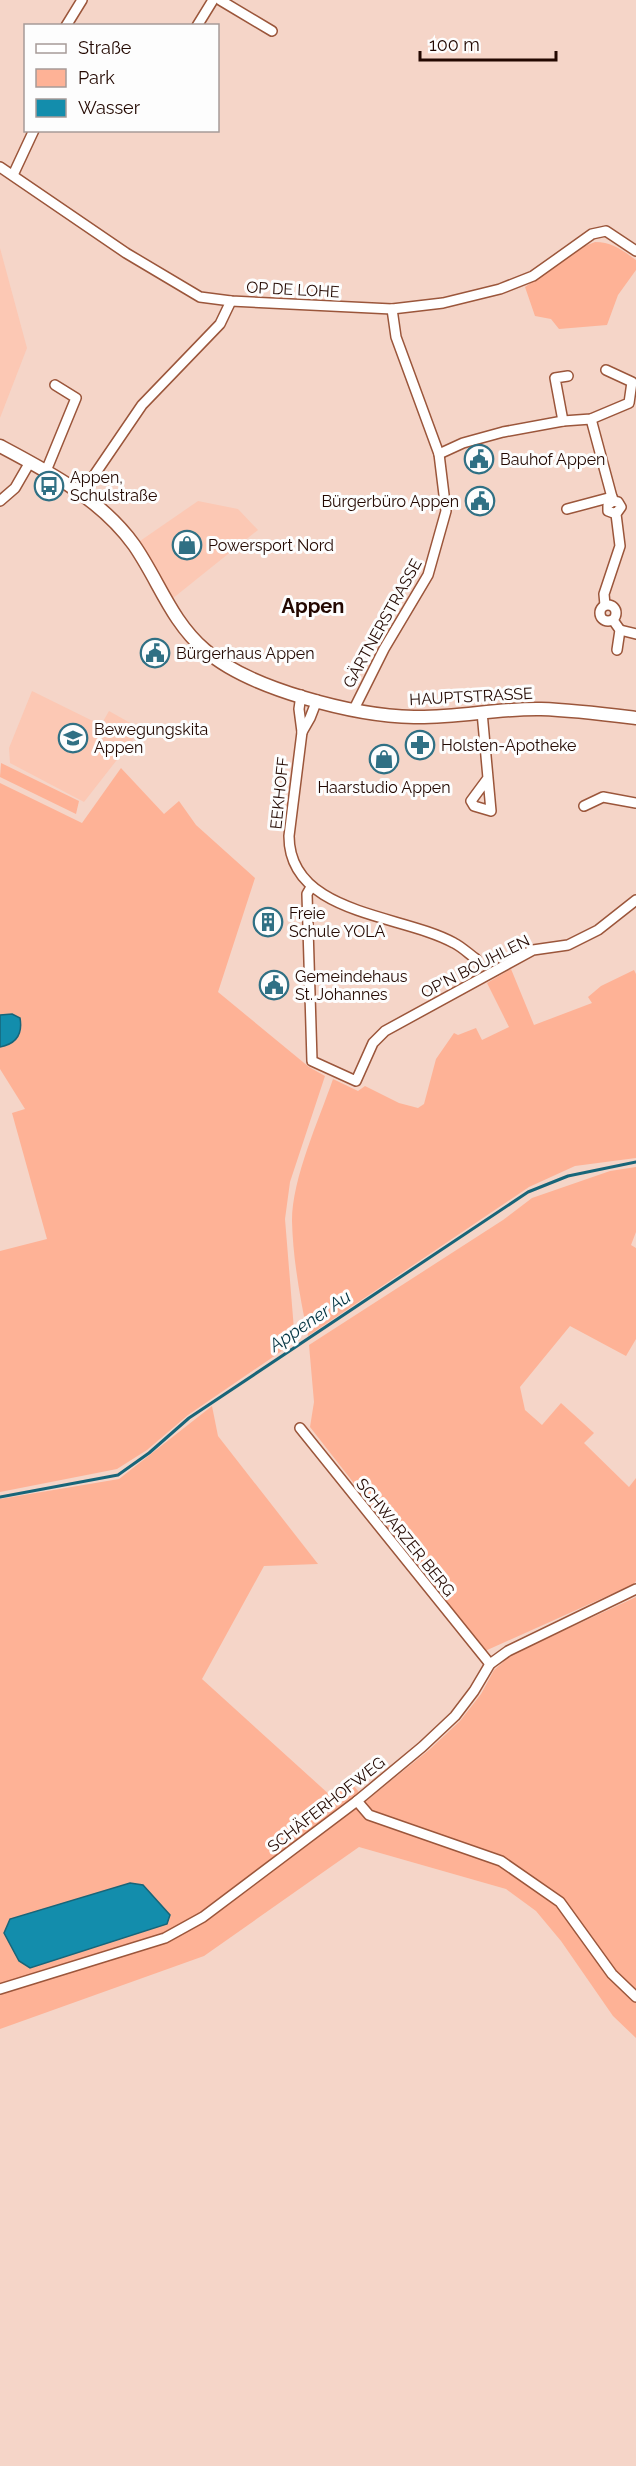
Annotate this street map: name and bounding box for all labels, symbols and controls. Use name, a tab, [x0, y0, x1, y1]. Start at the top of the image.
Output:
legend	[24, 24, 219, 132]
scale bar	[420, 24, 556, 62]
text: 100 m	[429, 34, 480, 55]
text: Straße	[78, 37, 132, 58]
text: Park	[78, 67, 115, 88]
text: Wasser	[78, 97, 141, 118]
street label: OP DE LOHE	[246, 278, 340, 301]
public building icon: Bauhof Appen	[463, 443, 495, 475]
place label: Bauhof Appen	[500, 450, 605, 469]
place label: Appen, Schulstraße	[70, 468, 157, 505]
bus stop icon: Appen, Schulstraße	[33, 470, 65, 502]
public building icon: Bürgerbüro Appen	[464, 485, 496, 517]
place label: Bürgerbüro Appen	[321, 492, 459, 511]
shop icon: Powersport Nord	[171, 529, 203, 561]
place label: Powersport Nord	[208, 536, 334, 555]
street label: GÄRTNERSTRASSE	[338, 555, 426, 691]
district label: Appen	[282, 594, 344, 618]
public building icon: Bürgerhaus Appen	[139, 637, 171, 669]
place label: Bürgerhaus Appen	[176, 644, 315, 663]
street label: HAUPTSTRASSE	[409, 684, 533, 709]
place label: Bewegungskita Appen	[94, 720, 208, 757]
school or university icon: Bewegungskita Appen	[57, 722, 89, 754]
pharmacy icon: Holsten-Apotheke	[404, 729, 436, 761]
place label: Holsten-Apotheke	[441, 736, 577, 755]
shop icon: Haarstudio Appen	[368, 743, 400, 775]
street label: EEKHOFF	[266, 756, 293, 830]
place label: Haarstudio Appen	[317, 778, 451, 797]
place label: Freie Schule YOLA	[289, 904, 386, 941]
building icon: Freie Schule YOLA	[252, 906, 284, 938]
street label: OP'N BOUHLEN	[418, 931, 533, 1002]
place label: Gemeindehaus St. Johannes	[295, 967, 408, 1004]
public building icon: Gemeindehaus St. Johannes	[258, 969, 290, 1001]
water label: Appener Au	[264, 1286, 355, 1356]
street label: SCHWARZER BERG	[352, 1475, 459, 1600]
street label: SCHÄFERHOFWEG	[263, 1752, 389, 1856]

